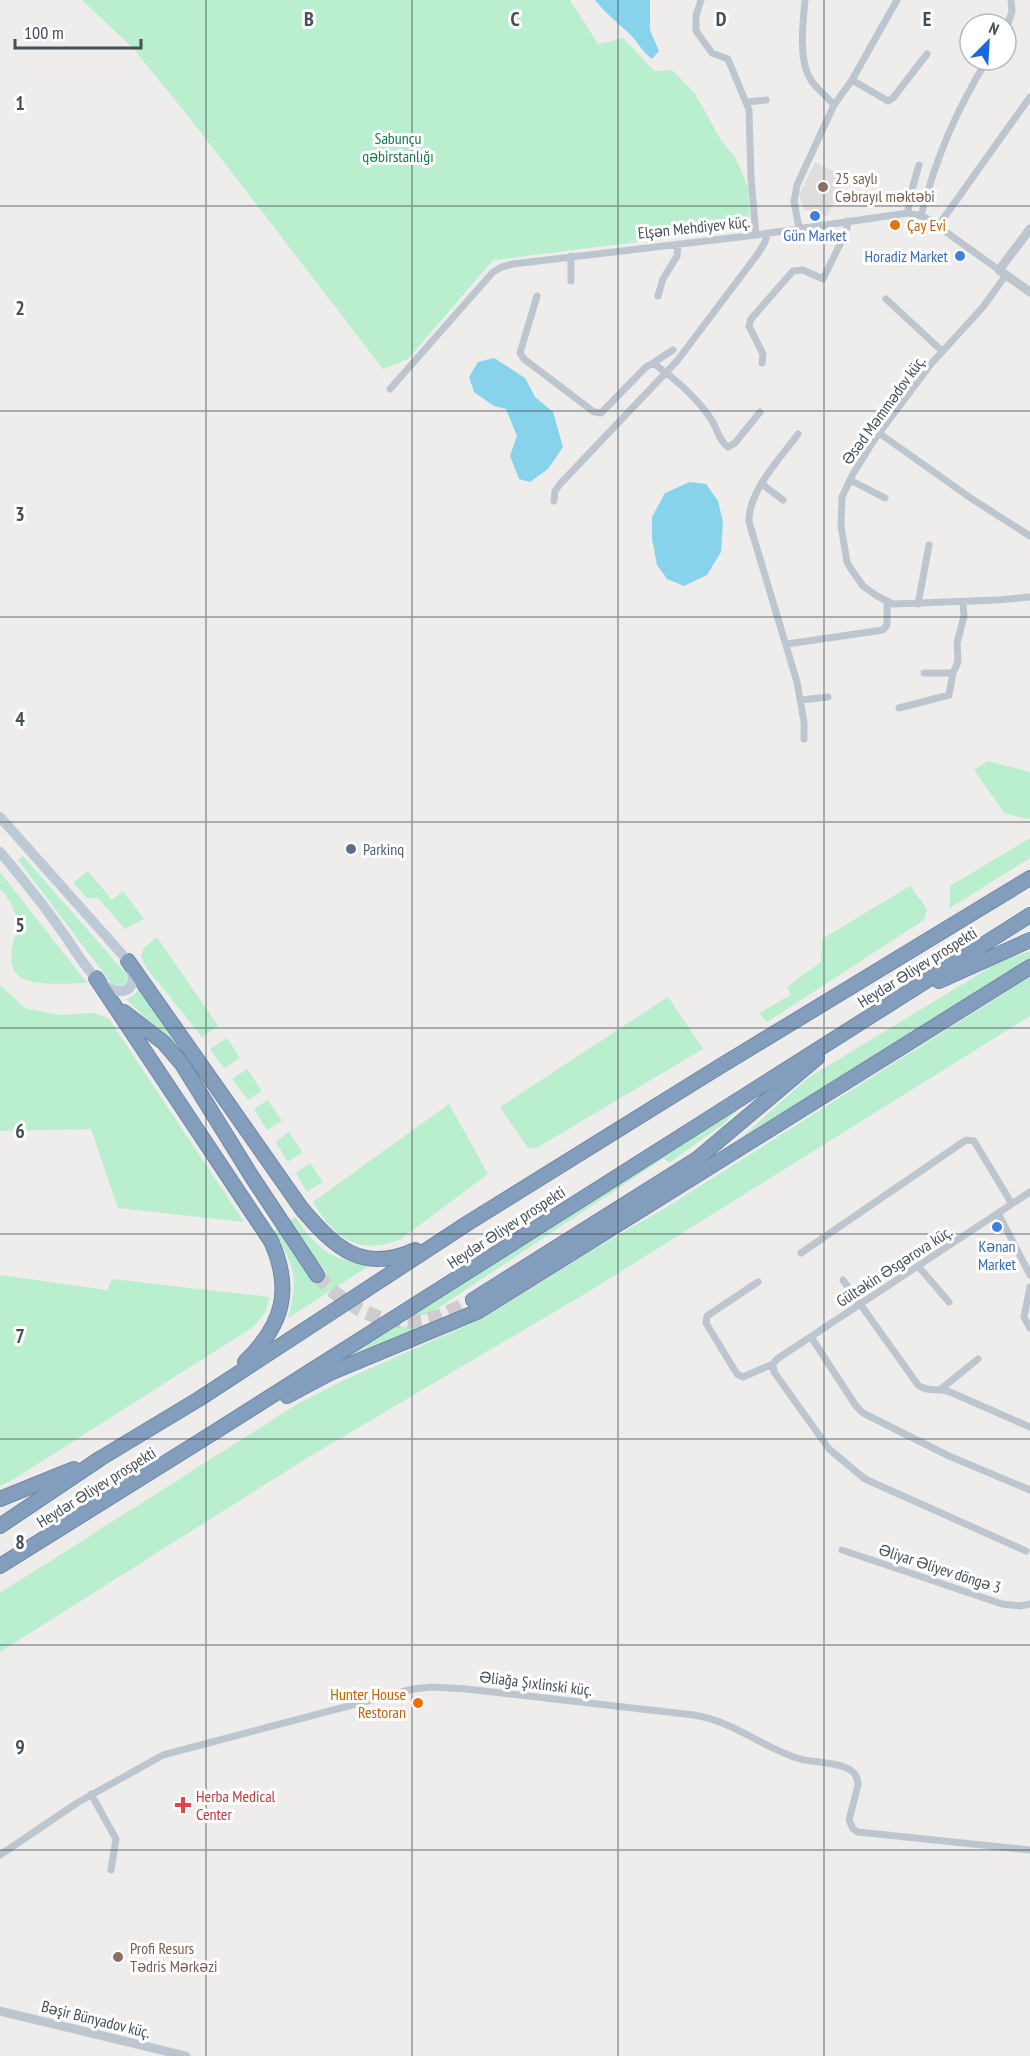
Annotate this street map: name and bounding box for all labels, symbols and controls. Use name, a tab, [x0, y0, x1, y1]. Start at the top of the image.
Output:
text: B	[304, 6, 314, 32]
text: C	[510, 6, 520, 32]
text: D	[716, 6, 727, 32]
text: E	[923, 6, 931, 32]
scale bar	[15, 12, 141, 50]
north arrow	[958, 12, 1018, 72]
text: N	[986, 17, 1002, 39]
text: 100 m	[24, 21, 64, 44]
text: 1	[15, 90, 25, 116]
park label: Sabunçu qəbirstanlığı	[362, 128, 434, 166]
place label: 25 saylı Cəbrayıl məktəbi	[835, 168, 935, 206]
marker: 25 saylı Cəbrayıl məktəbi	[816, 180, 830, 194]
marker: Gün Market	[808, 209, 822, 223]
street label: Elşən Mehdiyev küç.	[637, 211, 751, 243]
place label: Çay Evi	[907, 215, 946, 235]
marker: Çay Evi	[888, 218, 902, 232]
place label: Gün Market	[783, 225, 847, 245]
place label: Horadiz Market	[865, 246, 949, 266]
marker: Horadiz Market	[953, 249, 967, 263]
text: 2	[15, 295, 25, 321]
street label: Əsəd Məmmədov küç.	[837, 351, 929, 468]
text: 3	[15, 501, 25, 527]
text: 4	[15, 706, 25, 732]
place label: Parkinq	[363, 839, 404, 859]
marker: Parkinq	[344, 842, 358, 856]
text: 5	[15, 912, 25, 938]
street label: Heydər Əliyev prospekti	[854, 922, 980, 1012]
text: 6	[15, 1118, 25, 1144]
street label: Heydər Əliyev prospekti	[443, 1181, 569, 1273]
marker: Kənan Market	[990, 1220, 1004, 1234]
street label: Gültəkin Əsgərova küç.	[832, 1221, 956, 1311]
place label: Kənan Market	[978, 1236, 1017, 1274]
text: 7	[15, 1323, 25, 1349]
street label: Heydər Əliyev prospekti	[33, 1442, 159, 1532]
text: 8	[15, 1529, 25, 1555]
street label: Əliyar Əliyev döngə 3	[876, 1539, 1004, 1597]
street label: Əliağa Şıxlinski küç.	[478, 1666, 594, 1700]
place label: Hunter House Restoran	[330, 1684, 406, 1722]
marker: Hunter House Restoran	[411, 1696, 425, 1710]
text: 9	[15, 1734, 25, 1760]
place label: Herba Medical Center	[196, 1786, 276, 1824]
marker: Herba Medical Center	[174, 1796, 192, 1814]
place label: Profi Resurs Tədris Mərkəzi	[130, 1938, 217, 1976]
marker: Profi Resurs Tədris Mərkəzi	[111, 1950, 125, 1964]
street label: Bəşir Bünyadov küç.	[39, 1996, 153, 2042]

